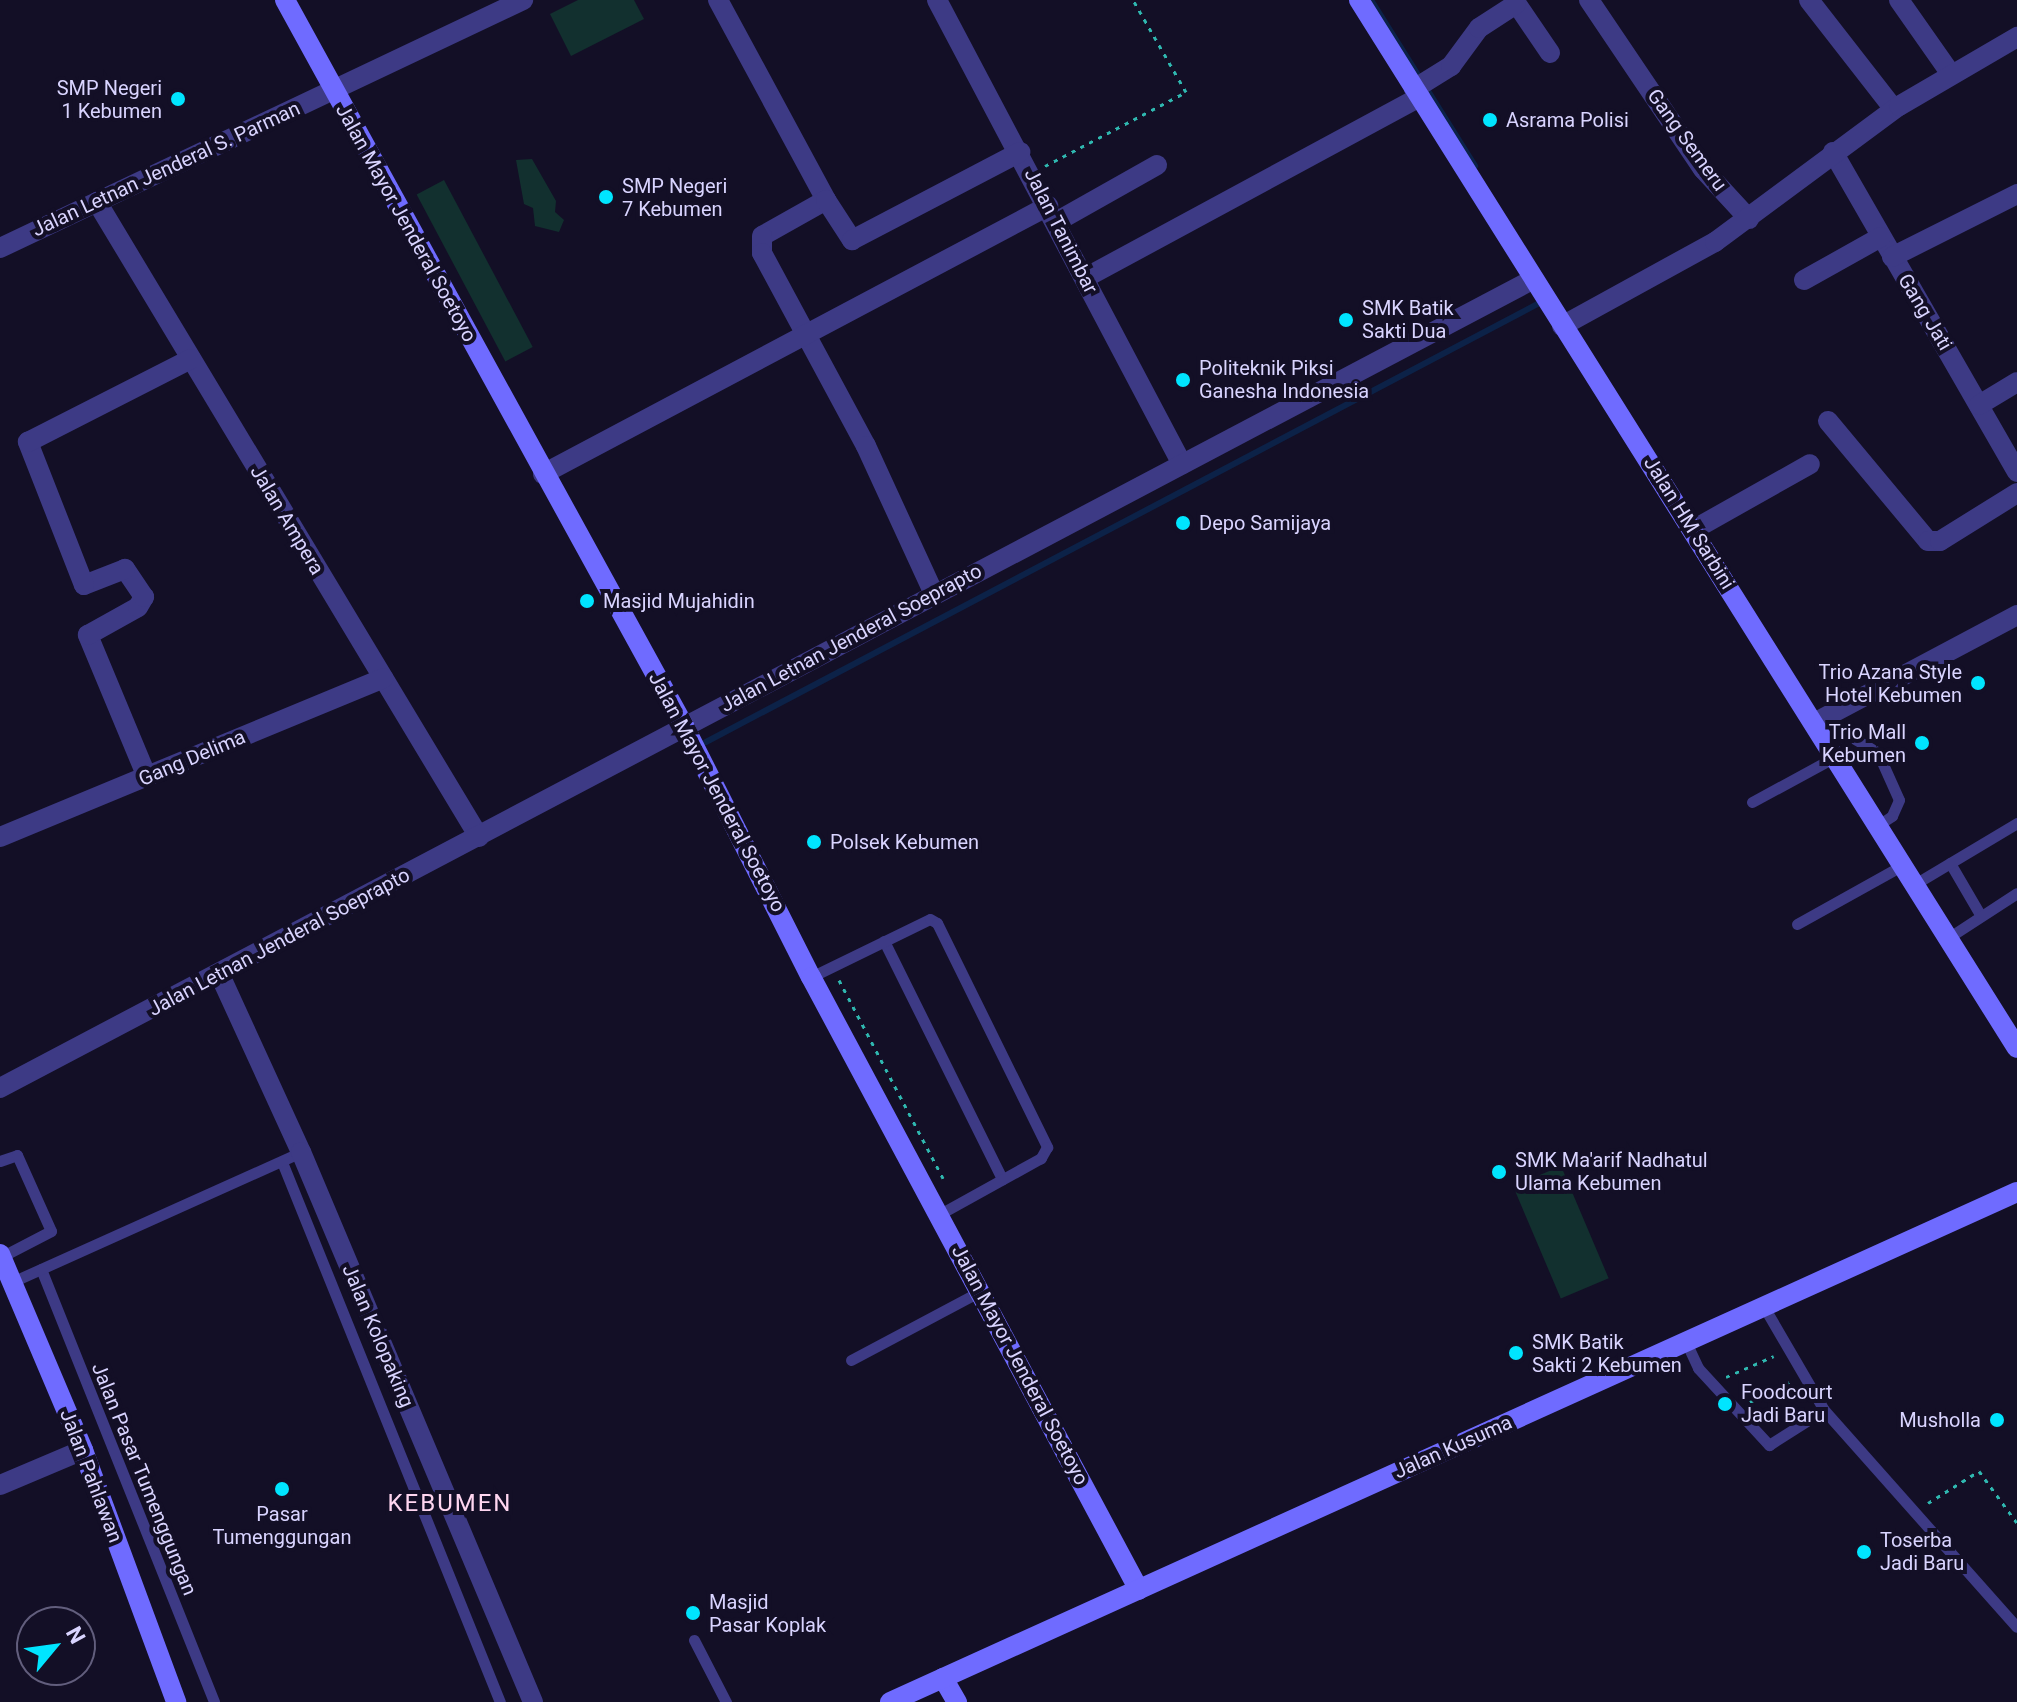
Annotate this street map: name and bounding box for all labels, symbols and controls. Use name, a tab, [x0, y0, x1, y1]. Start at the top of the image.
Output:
place label: SMP Negeri 1 Kebumen	[57, 76, 162, 123]
street label: Gang Semeru	[1642, 84, 1732, 196]
marker: SMP Negeri 1 Kebumen	[169, 90, 187, 108]
street label: Jalan Letnan Jenderal S. Parman	[28, 96, 304, 242]
street label: Jalan Mayor Jenderal Soetoyo	[330, 100, 482, 346]
place label: Asrama Polisi	[1506, 108, 1629, 132]
marker: Asrama Polisi	[1481, 111, 1499, 129]
street label: Jalan Tanimbar	[1019, 164, 1103, 298]
place label: SMP Negeri 7 Kebumen	[622, 174, 727, 221]
marker: SMP Negeri 7 Kebumen	[597, 188, 615, 206]
street label: Gang Jati	[1893, 269, 1957, 355]
place label: SMK Batik Sakti Dua	[1362, 296, 1454, 343]
marker: SMK Batik Sakti Dua	[1337, 311, 1355, 329]
place label: Politeknik Piksi Ganesha Indonesia	[1199, 356, 1369, 403]
marker: Politeknik Piksi Ganesha Indonesia	[1174, 371, 1192, 389]
street label: Jalan HM Sarbini	[1639, 452, 1739, 594]
street label: Jalan Ampera	[245, 461, 329, 579]
place label: Depo Samijaya	[1199, 511, 1331, 535]
marker: Depo Samijaya	[1174, 514, 1192, 532]
street label: Jalan Letnan Jenderal Soeprapto	[716, 559, 986, 717]
place label: Masjid Mujahidin	[603, 589, 755, 613]
marker: Masjid Mujahidin	[578, 592, 596, 610]
place label: Trio Azana Style Hotel Kebumen	[1819, 660, 1962, 707]
street label: Jalan Mayor Jenderal Soetoyo	[643, 668, 791, 916]
marker: Trio Azana Style Hotel Kebumen	[1969, 674, 1987, 692]
place label: Trio Mall Kebumen	[1822, 720, 1906, 767]
street label: Gang Delima	[135, 725, 249, 791]
marker: Trio Mall Kebumen	[1913, 734, 1931, 752]
place label: Polsek Kebumen	[830, 830, 979, 854]
marker: Polsek Kebumen	[805, 833, 823, 851]
street label: Jalan Letnan Jenderal Soeprapto	[144, 863, 414, 1021]
place label: SMK Ma'arif Nadhatul Ulama Kebumen	[1515, 1148, 1708, 1195]
marker: SMK Ma'arif Nadhatul Ulama Kebumen	[1490, 1163, 1508, 1181]
street label: Jalan Mayor Jenderal Soetoyo	[946, 1241, 1094, 1489]
street label: Jalan Kolopaking	[337, 1261, 419, 1411]
place label: SMK Batik Sakti 2 Kebumen	[1532, 1330, 1682, 1377]
marker: SMK Batik Sakti 2 Kebumen	[1507, 1344, 1525, 1362]
street label: Jalan Pasar Tumenggungan	[86, 1359, 202, 1599]
place label: Foodcourt Jadi Baru	[1741, 1380, 1833, 1427]
marker: Foodcourt Jadi Baru	[1716, 1395, 1734, 1413]
street label: Jalan Pahlawan	[55, 1406, 127, 1546]
place label: Musholla	[1899, 1408, 1981, 1432]
street label: Jalan Kusuma	[1390, 1410, 1516, 1484]
marker: Musholla	[1988, 1411, 2006, 1429]
marker: Pasar Tumenggungan	[273, 1480, 291, 1498]
district label: KEBUMEN	[388, 1490, 512, 1518]
place label: Pasar Tumenggungan	[213, 1502, 351, 1549]
place label: Toserba Jadi Baru	[1880, 1528, 1964, 1575]
marker: Toserba Jadi Baru	[1855, 1543, 1873, 1561]
place label: Masjid Pasar Koplak	[709, 1590, 826, 1637]
marker: Masjid Pasar Koplak	[684, 1604, 702, 1622]
north arrow	[16, 1606, 96, 1686]
text: N	[61, 1622, 90, 1648]

